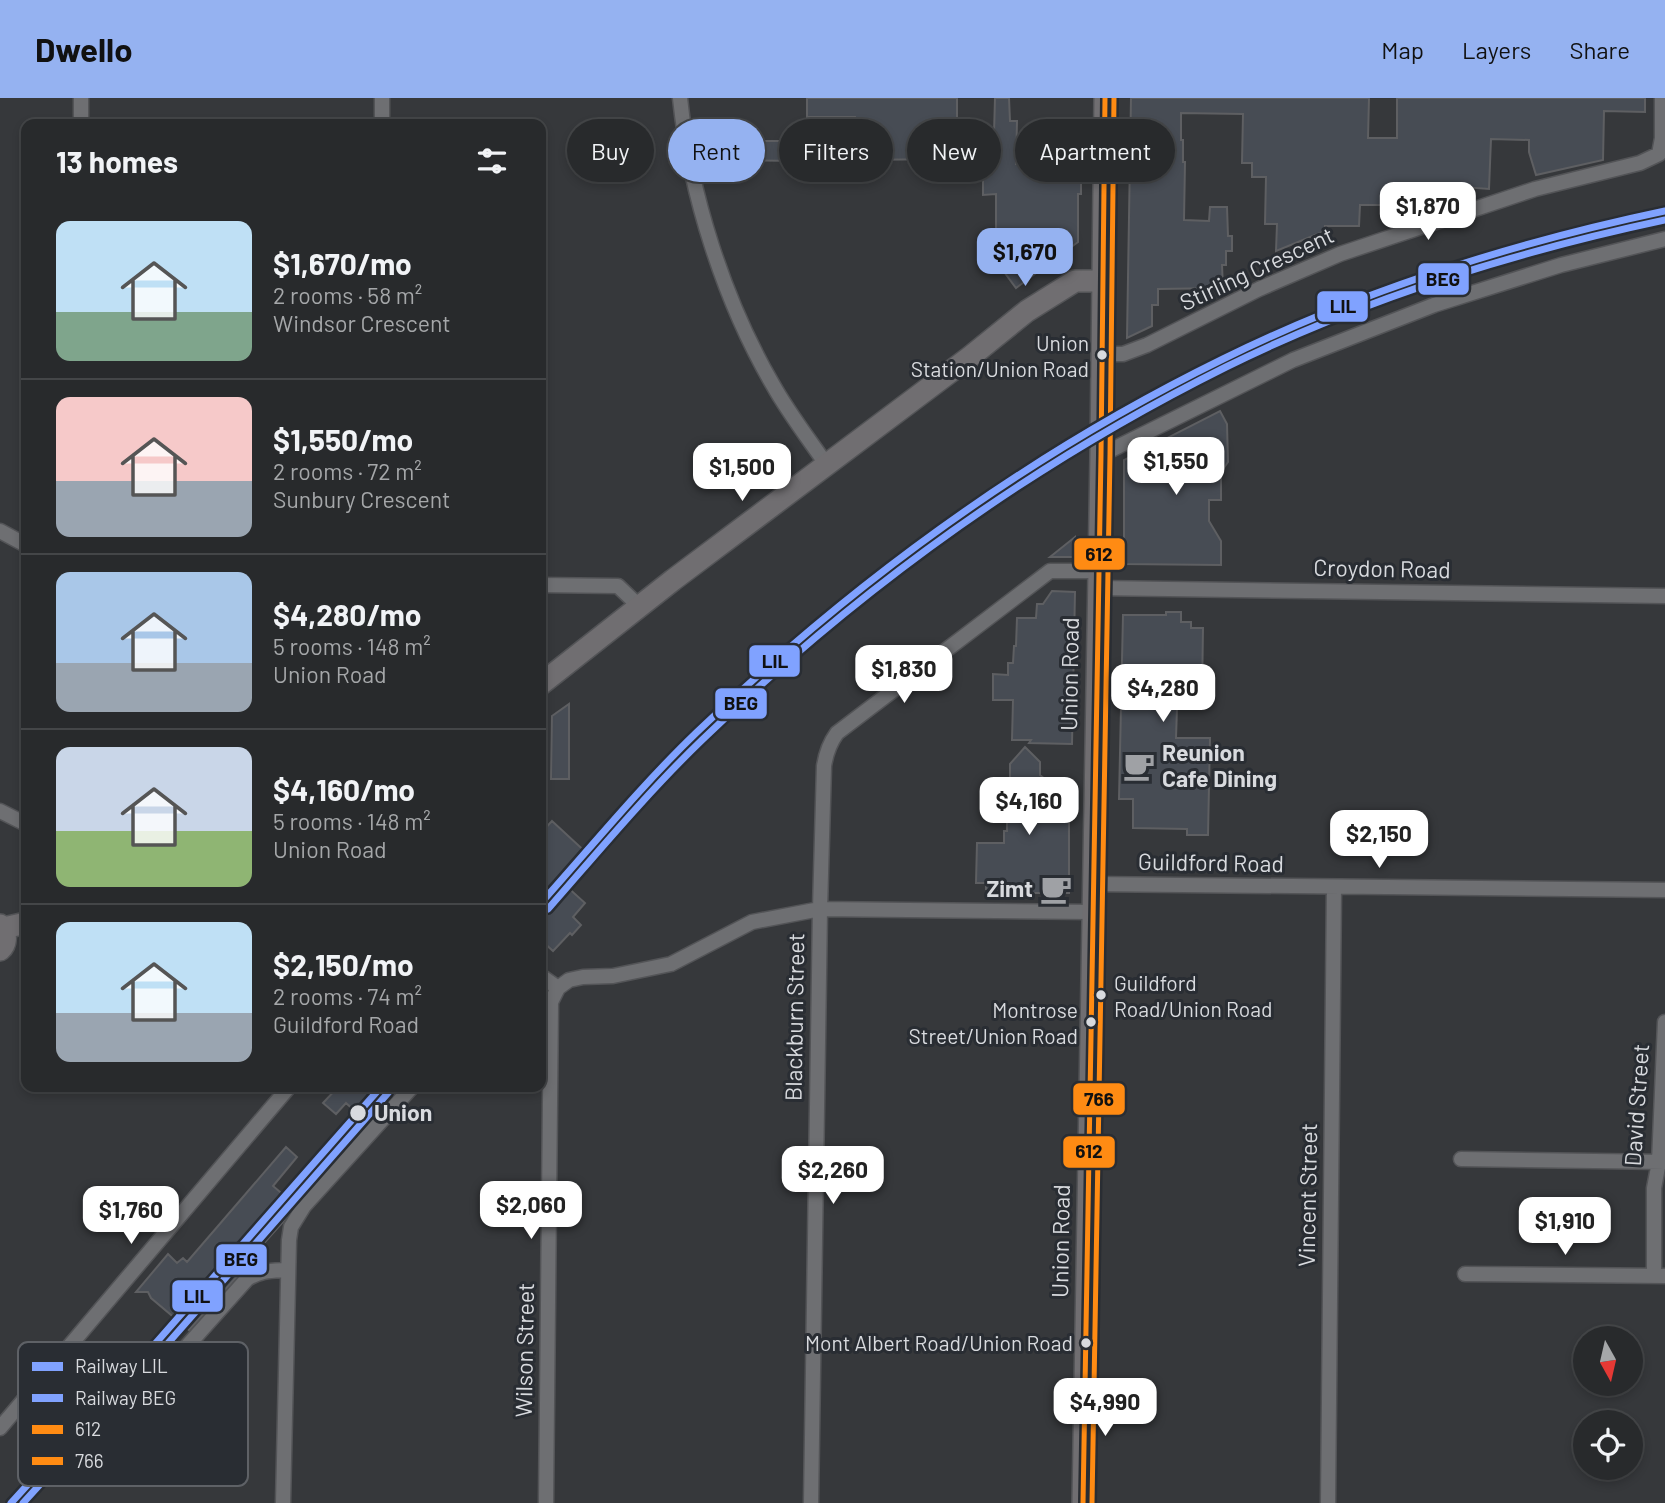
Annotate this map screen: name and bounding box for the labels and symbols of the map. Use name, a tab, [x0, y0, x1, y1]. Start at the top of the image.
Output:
pin: $1,870	[1371, 183, 1485, 242]
street label: Stirling Crescent	[1175, 220, 1338, 316]
pin: $1,670	[968, 228, 1082, 288]
line badge: BEG	[1417, 262, 1470, 296]
text: BEG	[1426, 267, 1460, 290]
line badge: LIL	[1316, 290, 1369, 323]
text: LIL	[1330, 294, 1356, 317]
place label: Union Station/Union Road	[911, 330, 1089, 381]
marker: Union Station/Union Road	[1095, 348, 1109, 362]
pin: $1,550	[1119, 438, 1233, 497]
pin: $1,500	[685, 444, 799, 503]
line badge: 612	[1073, 537, 1126, 571]
text: 612	[1085, 542, 1113, 565]
street label: Croydon Road	[1313, 553, 1451, 583]
street label: Union Road	[1054, 617, 1084, 731]
line badge: LIL	[748, 644, 801, 678]
pin: $1,830	[847, 646, 961, 705]
text: LIL	[762, 649, 788, 672]
pin: $4,280	[1106, 664, 1220, 724]
line badge: BEG	[714, 687, 768, 720]
text: BEG	[724, 691, 758, 714]
place label: Reunion Cafe Dining	[1162, 738, 1277, 792]
cafe icon: Reunion Cafe Dining	[1122, 749, 1156, 783]
pin: $4,160	[972, 778, 1086, 837]
pin: $2,150	[1322, 810, 1436, 870]
street label: Guildford Road	[1138, 847, 1284, 877]
cafe icon: Zimt	[1039, 872, 1073, 906]
place label: Zimt	[986, 874, 1033, 902]
street label: Blackburn Street	[779, 933, 809, 1101]
place label: Guildford Road/Union Road	[1114, 970, 1273, 1021]
marker: Guildford Road/Union Road	[1094, 988, 1108, 1002]
place label: Montrose Street/Union Road	[909, 997, 1078, 1048]
marker: Montrose Street/Union Road	[1084, 1015, 1098, 1029]
street label: David Street	[1618, 1043, 1654, 1167]
line badge: 766	[1072, 1082, 1126, 1116]
text: 766	[1084, 1087, 1114, 1110]
place label: Union	[374, 1098, 432, 1126]
marker: Union	[348, 1103, 368, 1123]
street label: Vincent Street	[1292, 1123, 1322, 1267]
line badge: 612	[1062, 1135, 1116, 1169]
text: 612	[1075, 1139, 1103, 1162]
pin: $2,260	[776, 1146, 890, 1206]
pin: $2,060	[474, 1182, 588, 1241]
street label: Union Road	[1045, 1184, 1075, 1298]
pin: $1,760	[74, 1186, 188, 1246]
pin: $1,910	[1508, 1198, 1622, 1257]
line badge: BEG	[215, 1243, 268, 1276]
text: BEG	[224, 1247, 258, 1270]
line badge: LIL	[171, 1279, 224, 1313]
street label: Wilson Street	[509, 1282, 539, 1418]
text: LIL	[184, 1284, 210, 1307]
north arrow	[1573, 1326, 1643, 1396]
place label: Mont Albert Road/Union Road	[805, 1330, 1073, 1355]
marker: Mont Albert Road/Union Road	[1079, 1336, 1093, 1350]
legend	[18, 1342, 248, 1486]
text: Railway LIL	[75, 1354, 168, 1377]
pin: $4,990	[1048, 1378, 1162, 1438]
text: Railway BEG	[75, 1386, 176, 1409]
text: 612	[75, 1417, 101, 1440]
text: 766	[75, 1449, 104, 1472]

